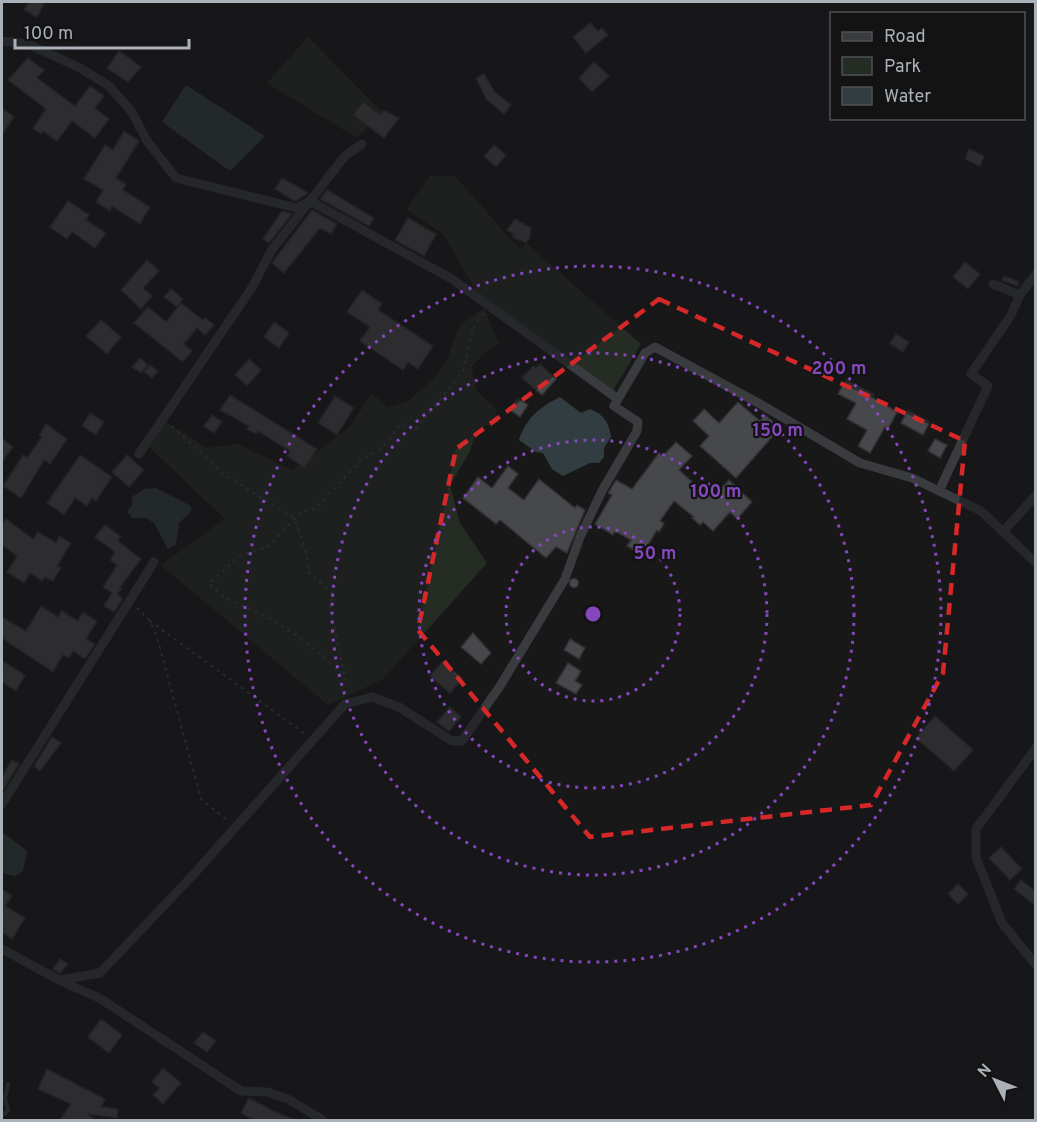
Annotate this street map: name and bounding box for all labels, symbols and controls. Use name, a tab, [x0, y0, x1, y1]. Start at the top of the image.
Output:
scale bar	[15, 12, 189, 50]
legend	[830, 12, 1025, 120]
text: 100 m	[24, 23, 73, 46]
text: Road	[884, 26, 926, 49]
text: Park	[884, 56, 921, 79]
text: Water	[884, 86, 931, 109]
text: 200 m	[811, 358, 867, 381]
text: 150 m	[753, 420, 803, 443]
text: 100 m	[690, 481, 742, 504]
text: 50 m	[633, 543, 677, 566]
centre of rings	[583, 604, 603, 624]
north arrow	[965, 1050, 1025, 1110]
text: N	[974, 1060, 997, 1082]

